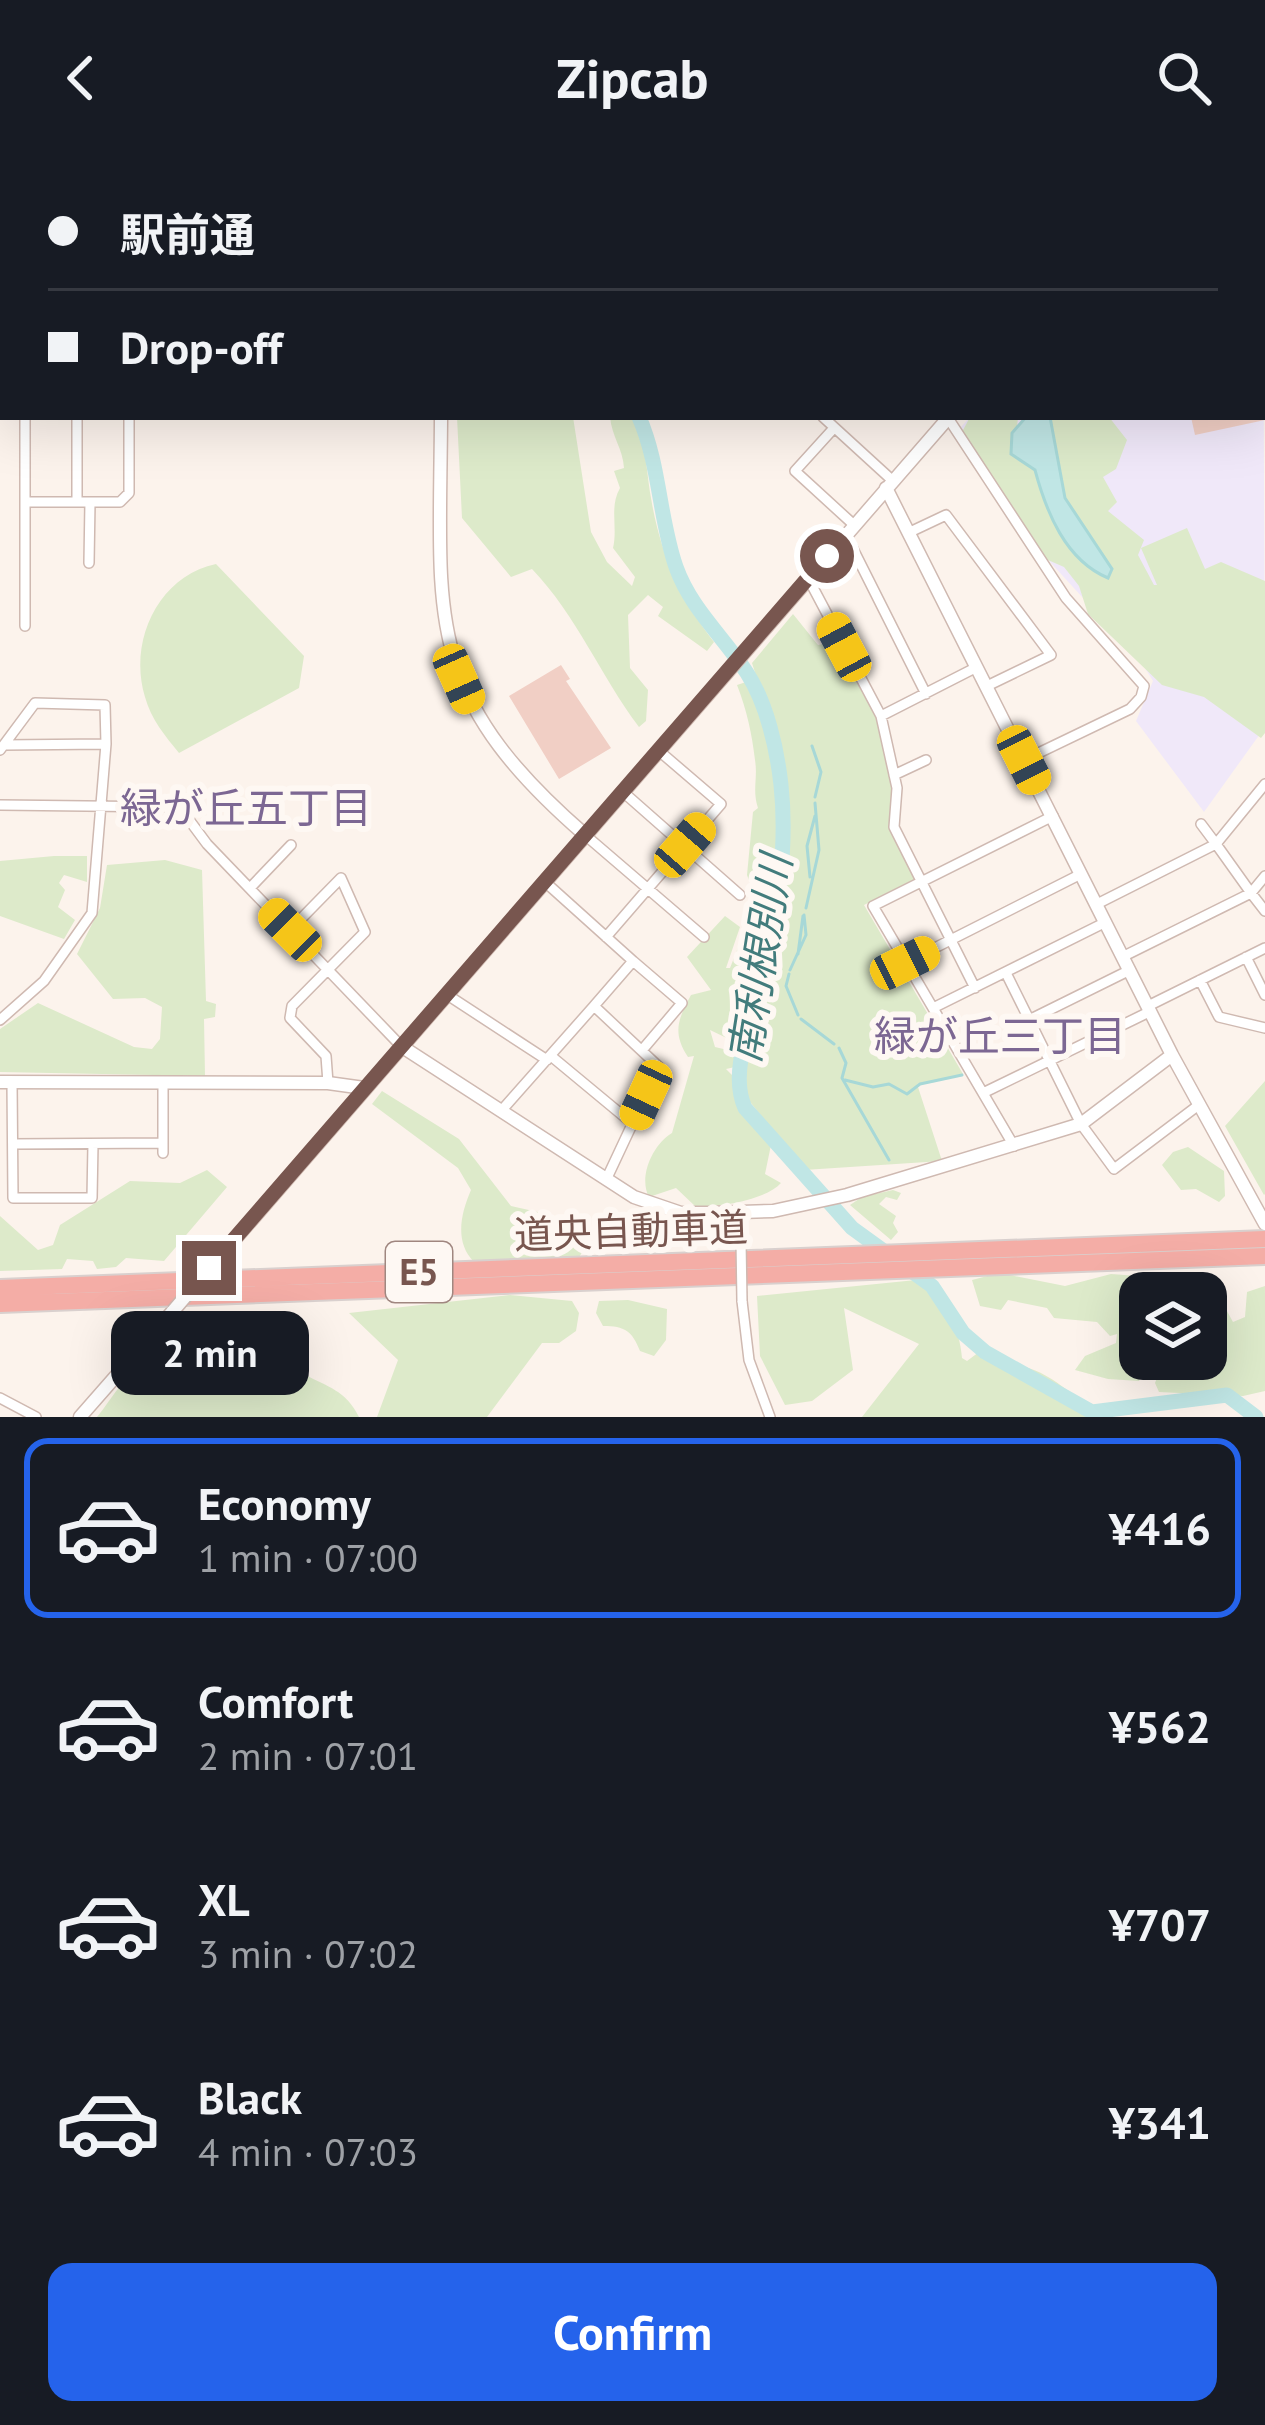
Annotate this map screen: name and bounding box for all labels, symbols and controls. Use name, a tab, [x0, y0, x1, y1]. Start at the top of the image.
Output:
text: Zipcab	[557, 43, 708, 113]
icon: back	[48, 45, 114, 111]
icon: search	[1151, 45, 1217, 111]
text: 駅前通	[120, 205, 255, 263]
text: Drop-off	[120, 318, 282, 376]
route start	[800, 529, 854, 583]
car	[811, 607, 877, 687]
car	[428, 639, 490, 719]
car	[992, 720, 1056, 800]
district label: 緑が丘五丁目	[120, 780, 372, 835]
car	[648, 806, 722, 884]
water label: 南利根別川	[716, 847, 804, 1067]
car	[252, 892, 328, 968]
car	[865, 931, 945, 995]
district label: 緑が丘三丁目	[874, 1008, 1126, 1063]
car	[614, 1055, 678, 1135]
street label: 道央自動車道	[513, 1201, 749, 1260]
route end	[182, 1241, 236, 1295]
road number: E5	[386, 1242, 452, 1302]
map controls	[1119, 1272, 1227, 1380]
button: layers	[1119, 1272, 1227, 1380]
callout: 2 min	[110, 1310, 308, 1394]
text: 2 min	[162, 1327, 258, 1378]
icon: car	[54, 1474, 162, 1582]
text: Economy	[198, 1474, 371, 1532]
text: ¥416	[1109, 1499, 1211, 1557]
text: 1 min · 07:00	[198, 1532, 418, 1583]
icon: car	[54, 1672, 162, 1780]
text: Comfort	[198, 1672, 353, 1730]
text: ¥562	[1109, 1697, 1211, 1755]
text: 2 min · 07:01	[198, 1730, 418, 1781]
icon: car	[54, 1870, 162, 1978]
text: XL	[198, 1870, 250, 1928]
text: ¥707	[1109, 1895, 1211, 1953]
text: 3 min · 07:02	[198, 1928, 418, 1979]
icon: car	[54, 2068, 162, 2176]
text: Black	[198, 2068, 302, 2126]
text: ¥341	[1109, 2093, 1211, 2151]
text: 4 min · 07:03	[198, 2126, 418, 2177]
button: Confirm	[48, 2263, 1217, 2401]

